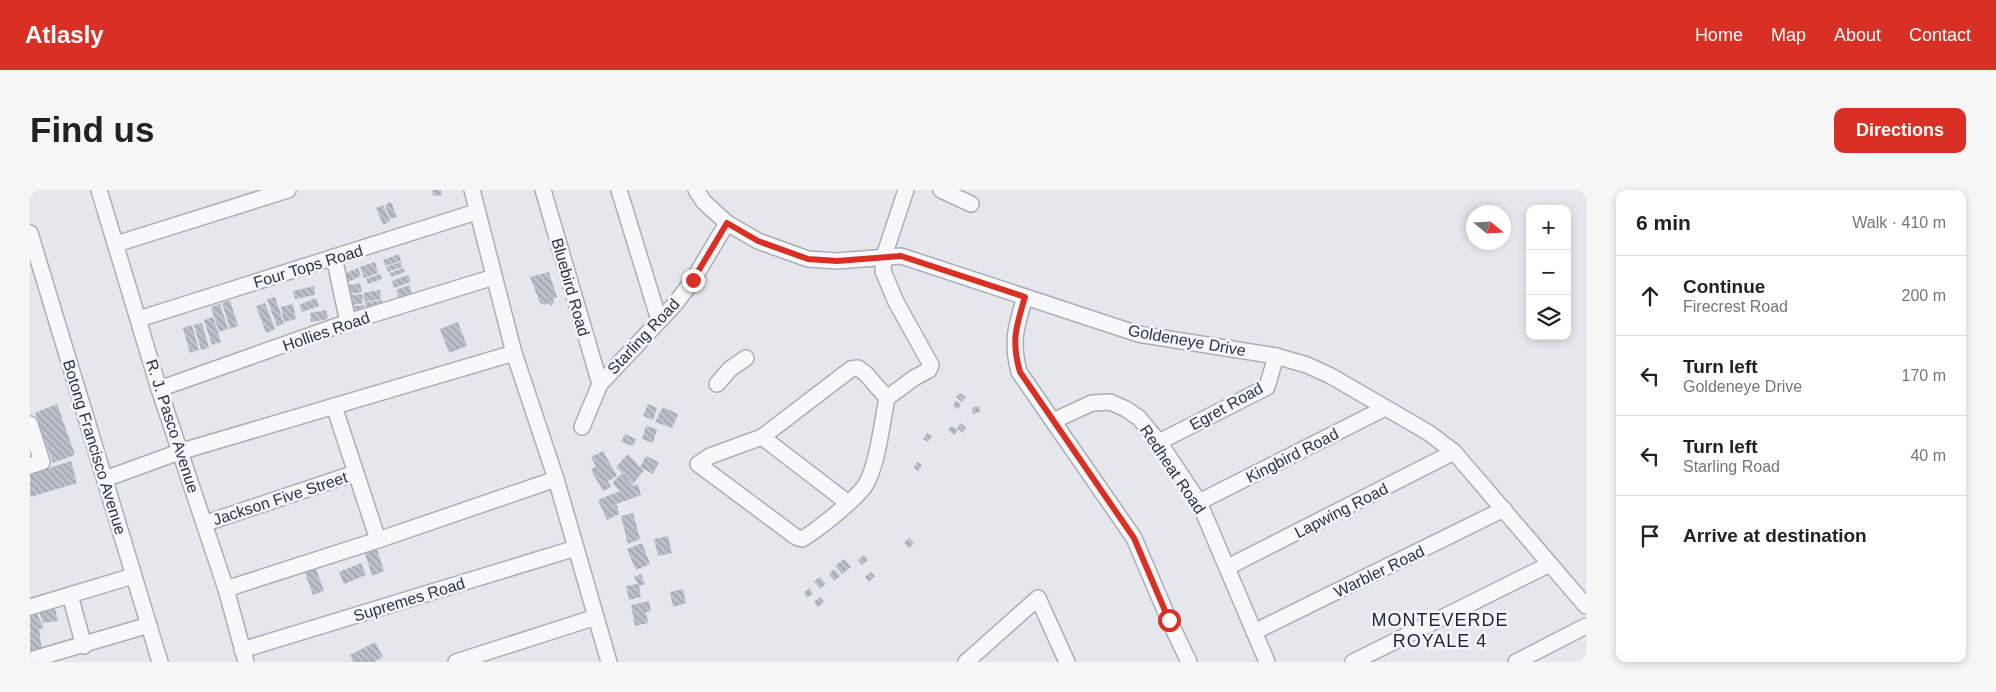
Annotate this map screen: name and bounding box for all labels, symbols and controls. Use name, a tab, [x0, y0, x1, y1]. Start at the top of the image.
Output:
text: Atlasly	[25, 21, 104, 48]
text: Home	[1695, 25, 1743, 45]
text: Map	[1771, 25, 1806, 45]
text: About	[1834, 25, 1881, 45]
text: Contact	[1909, 25, 1971, 45]
button: Directions	[1834, 108, 1966, 153]
text: Find us	[30, 110, 154, 149]
north arrow	[1466, 205, 1511, 250]
map controls	[1526, 205, 1571, 340]
button: +	[1526, 205, 1571, 250]
text: 6 min	[1636, 211, 1691, 234]
text: Walk · 410 m	[1852, 214, 1946, 231]
street label: Bluebird Road	[548, 236, 593, 338]
street label: Four Tops Road	[251, 242, 365, 291]
button: −	[1526, 250, 1571, 295]
route end	[682, 269, 705, 292]
text: Continue	[1683, 276, 1765, 297]
icon: ahead	[1636, 282, 1664, 310]
text: 200 m	[1902, 287, 1946, 304]
street label: Starling Road	[604, 295, 683, 378]
button: layers	[1526, 295, 1571, 340]
text: Firecrest Road	[1683, 298, 1788, 315]
street label: Hollies Road	[281, 309, 372, 354]
street label: Goldeneye Drive	[1127, 322, 1247, 359]
text: Turn left	[1683, 356, 1758, 377]
street label: R. J. Pasco Avenue	[143, 357, 202, 495]
street label: Botong Francisco Avenue	[60, 358, 129, 537]
icon: left	[1636, 362, 1664, 390]
text: 170 m	[1902, 367, 1946, 384]
text: Goldeneye Drive	[1683, 378, 1802, 395]
street label: Egret Road	[1187, 379, 1266, 433]
street label: Redheat Road	[1137, 422, 1208, 517]
street label: Kingbird Road	[1243, 425, 1341, 486]
text: Turn left	[1683, 436, 1758, 457]
icon: left	[1636, 442, 1664, 470]
text: 40 m	[1910, 447, 1946, 464]
text: Starling Road	[1683, 458, 1780, 475]
street label: Jackson Five Street	[211, 469, 350, 528]
street label: Lapwing Road	[1292, 480, 1391, 541]
icon: arrive	[1636, 522, 1664, 550]
text: Arrive at destination	[1683, 525, 1867, 546]
street label: Warbler Road	[1331, 542, 1427, 601]
street label: Supremes Road	[351, 574, 467, 625]
route start	[1158, 609, 1181, 632]
district label: MONTEVERDE ROYALE 4	[1371, 610, 1509, 651]

